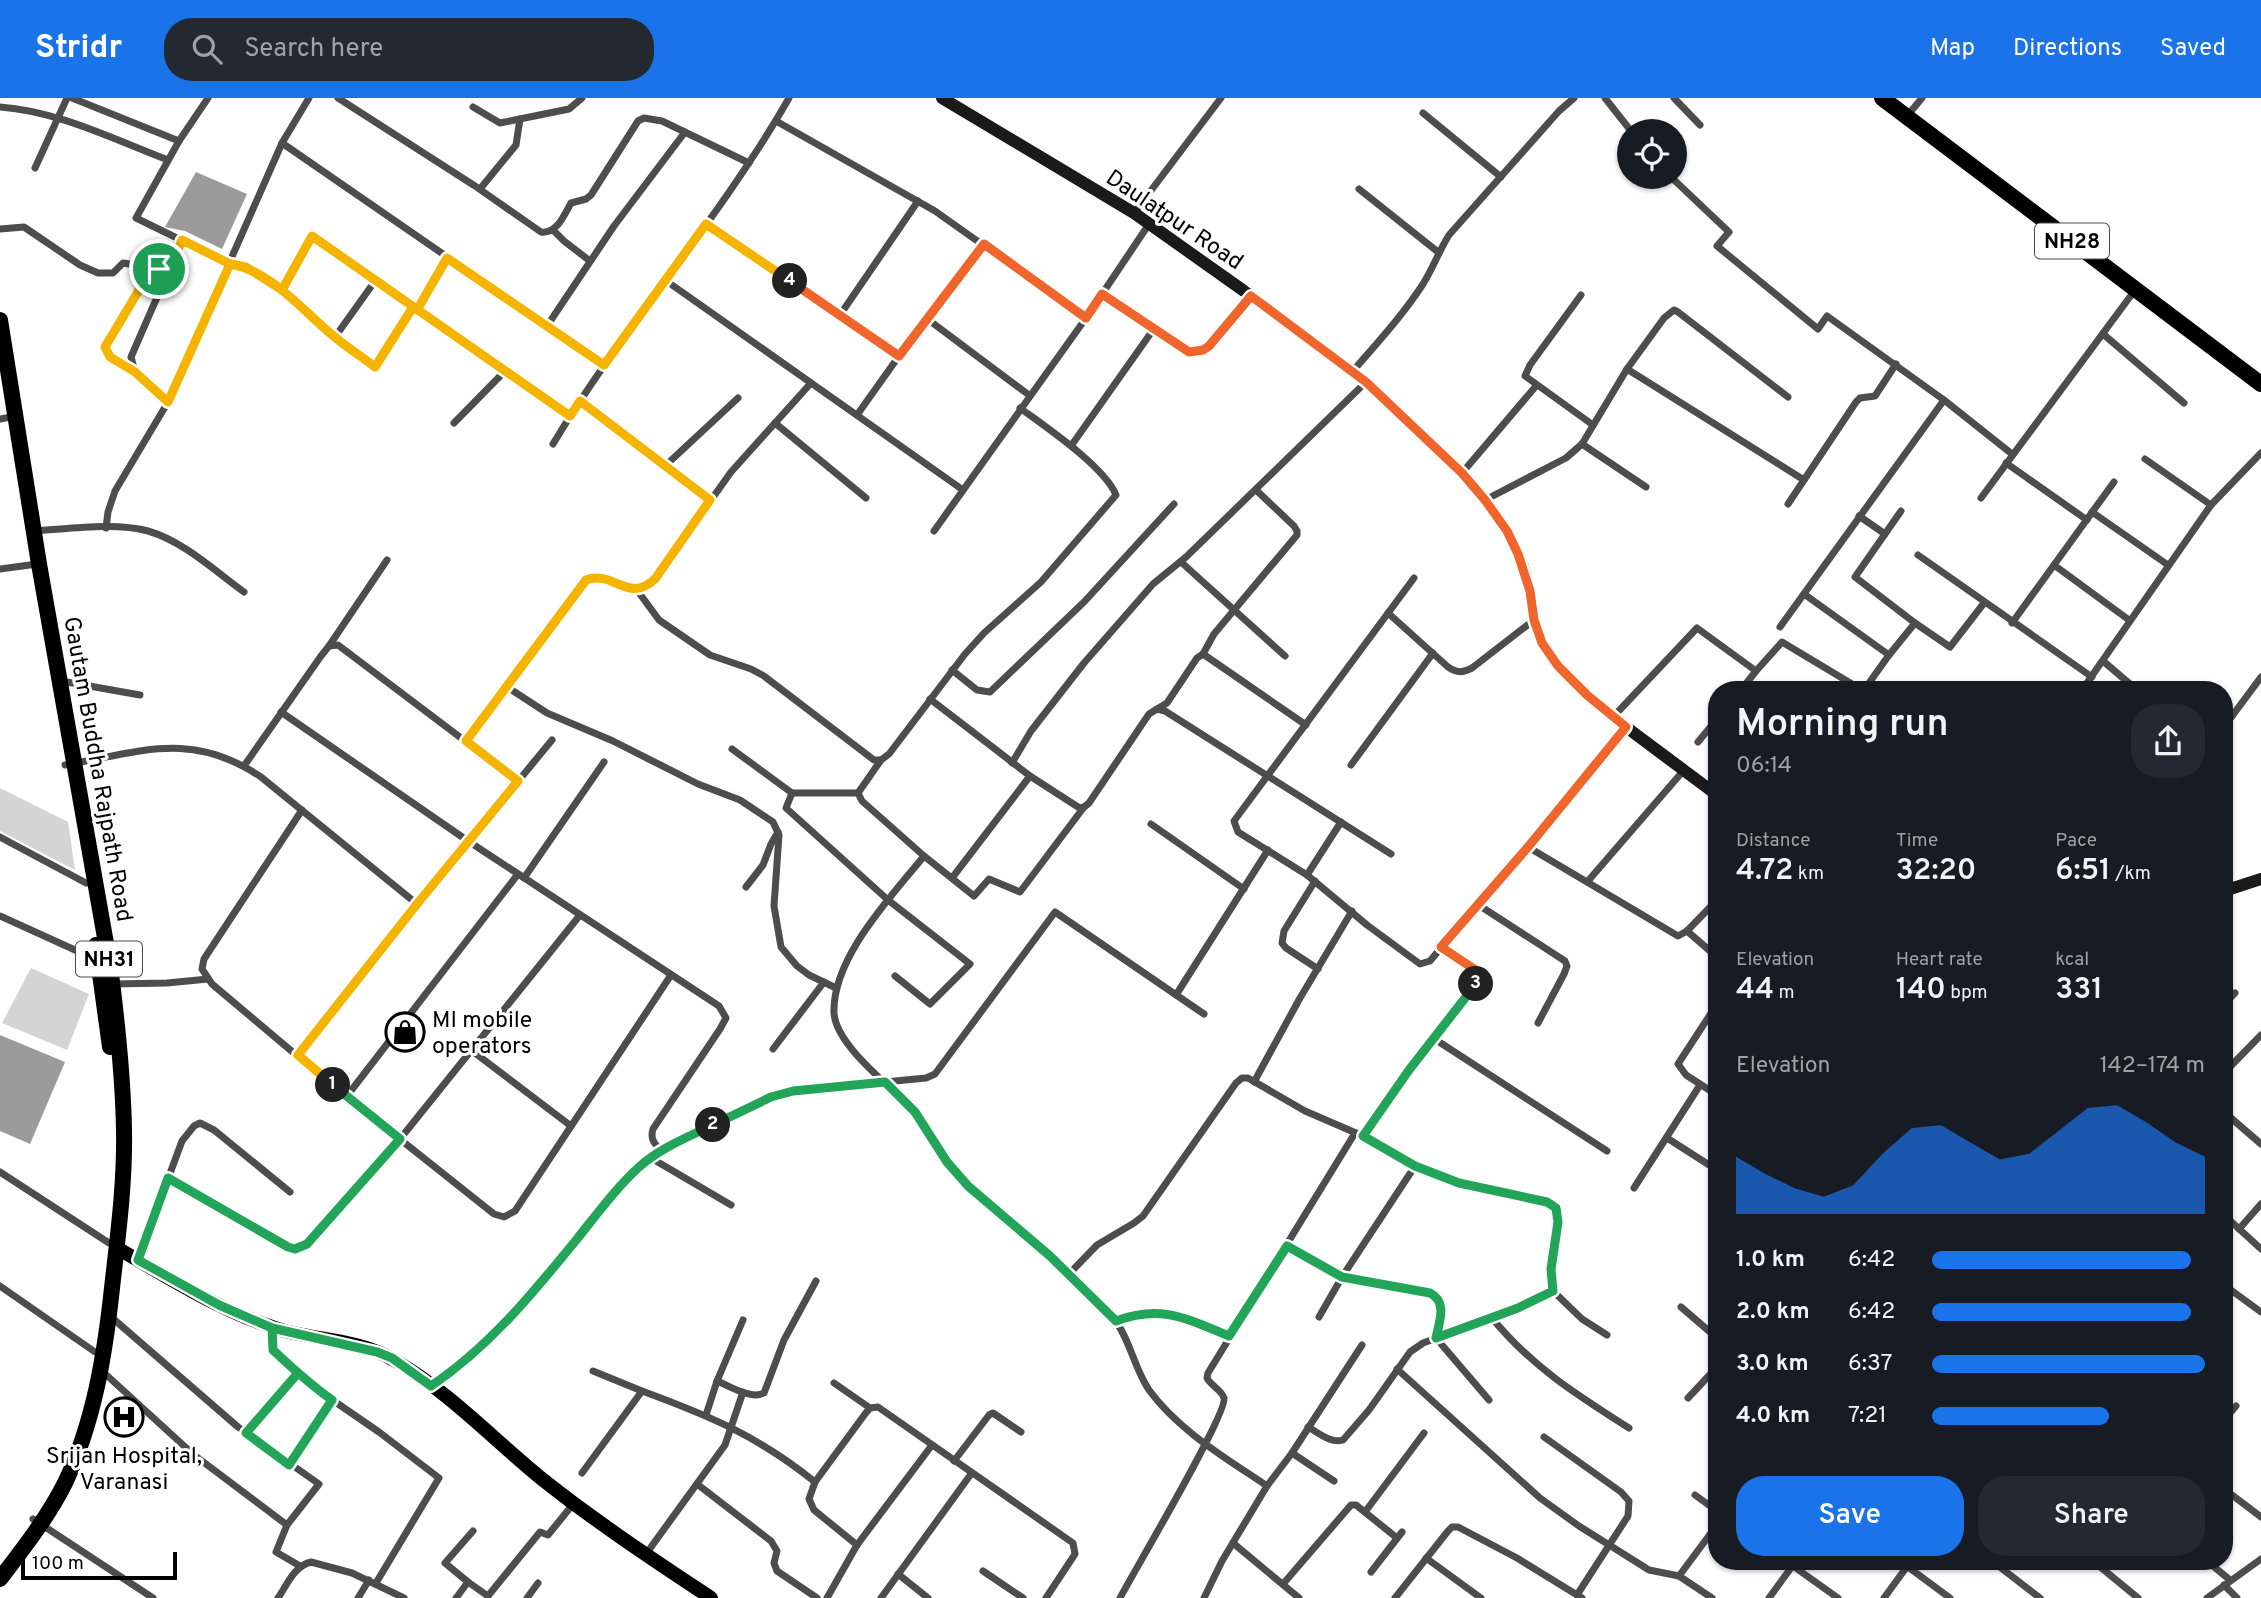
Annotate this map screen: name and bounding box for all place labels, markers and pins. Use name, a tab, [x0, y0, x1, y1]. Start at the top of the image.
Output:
pin	[129, 239, 189, 299]
pin: 4	[772, 264, 808, 298]
pin: 3	[1458, 966, 1494, 1001]
place label: MI mobile operators	[432, 1007, 532, 1062]
shop icon: MI mobile operators	[384, 1011, 426, 1053]
pin: 1	[316, 1068, 350, 1102]
pin: 2	[696, 1108, 730, 1142]
hospital icon: Srijan Hospital, Varanasi	[103, 1396, 145, 1438]
place label: Srijan Hospital, Varanasi	[46, 1443, 202, 1498]

